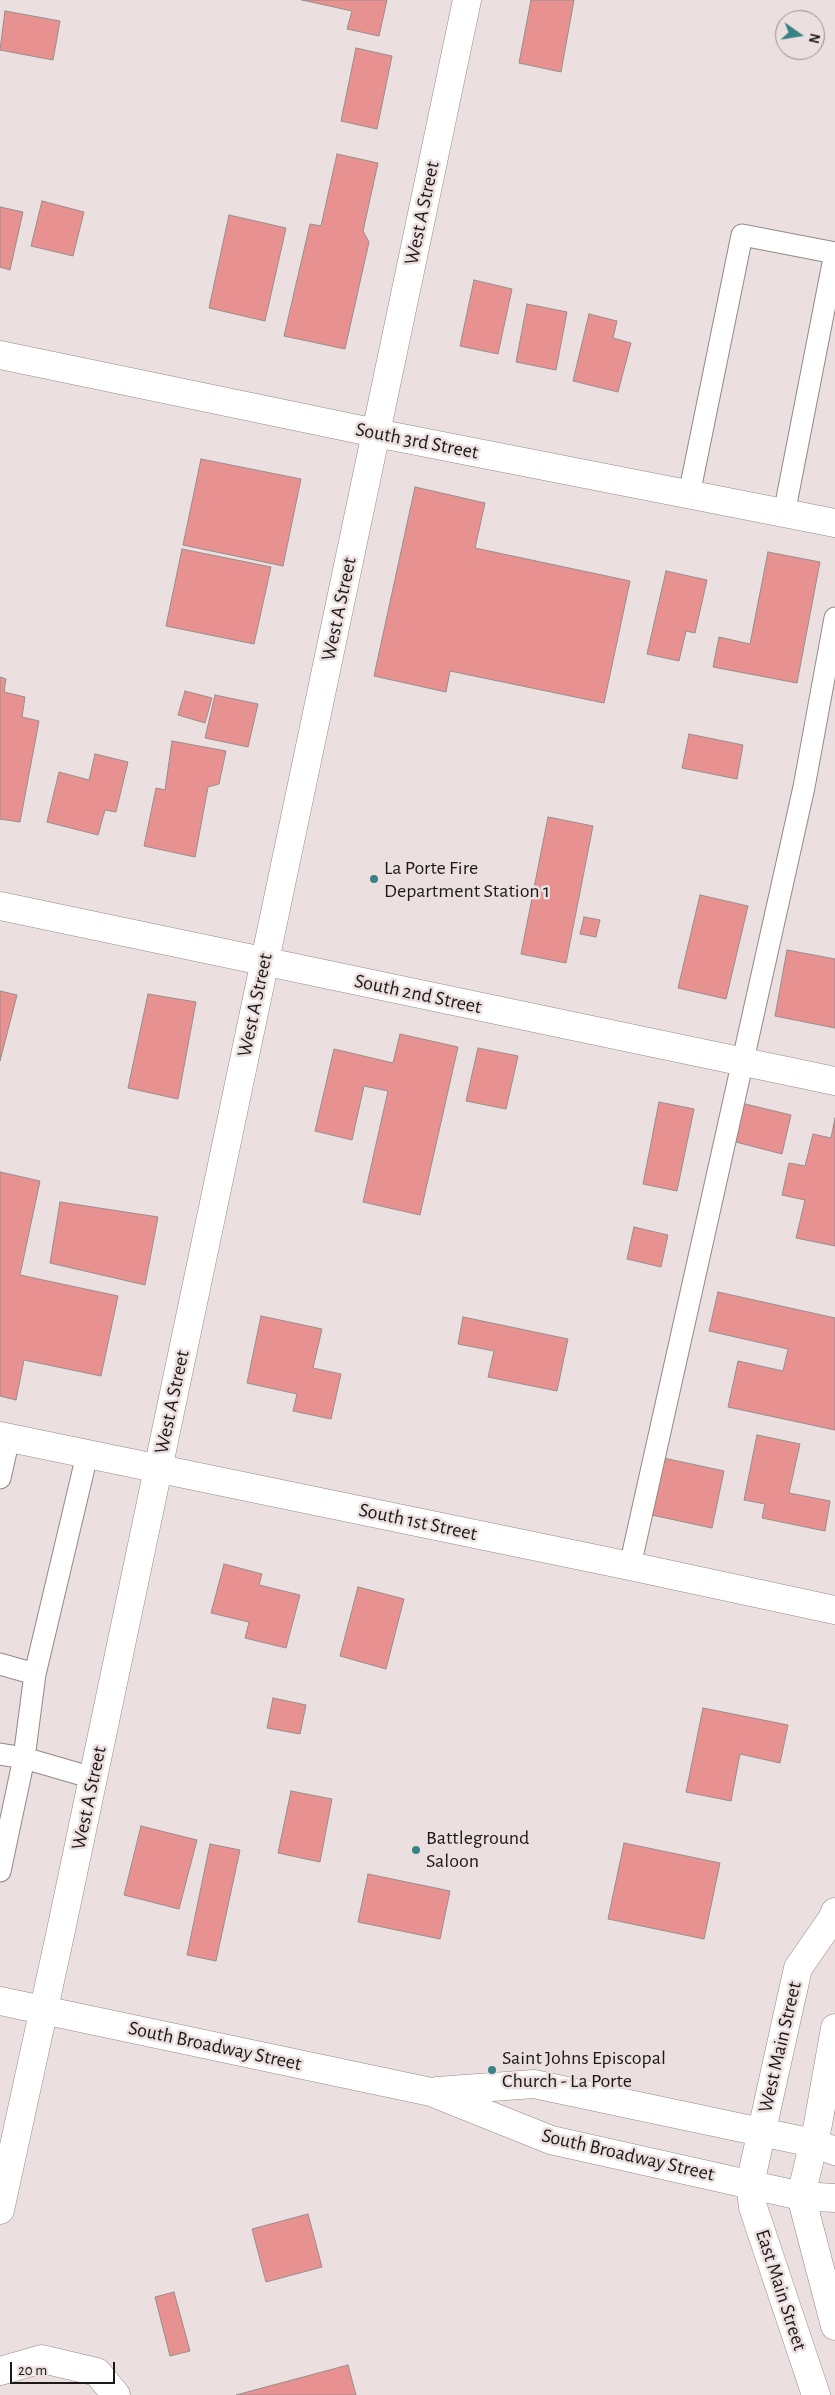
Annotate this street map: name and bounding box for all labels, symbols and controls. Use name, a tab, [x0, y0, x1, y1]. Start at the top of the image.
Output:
north arrow	[775, 10, 825, 60]
text: N	[806, 32, 822, 44]
street label: West A Street	[399, 159, 445, 267]
street label: South 3rd Street	[354, 417, 480, 465]
street label: West A Street	[316, 555, 362, 663]
place label: La Porte Fire Department Station 1	[384, 856, 550, 903]
marker: La Porte Fire Department Station 1	[368, 873, 380, 885]
street label: West A Street	[232, 951, 278, 1059]
street label: South 2nd Street	[352, 969, 484, 1019]
street label: West A Street	[149, 1348, 195, 1456]
street label: South 1st Street	[357, 1498, 479, 1546]
street label: West A Street	[66, 1744, 112, 1852]
place label: Battleground Saloon	[426, 1826, 529, 1873]
marker: Battleground Saloon	[410, 1844, 422, 1856]
street label: West Main Street	[753, 1979, 807, 2115]
street label: South Broadway Street	[126, 2016, 304, 2076]
place label: Saint Johns Episcopal Church - La Porte	[502, 2046, 666, 2093]
marker: Saint Johns Episcopal Church - La Porte	[486, 2064, 498, 2076]
street label: South Broadway Street	[539, 2123, 717, 2187]
street label: East Main Street	[750, 2226, 812, 2354]
scale bar	[12, 2352, 118, 2384]
text: 20 m	[18, 2363, 47, 2378]

